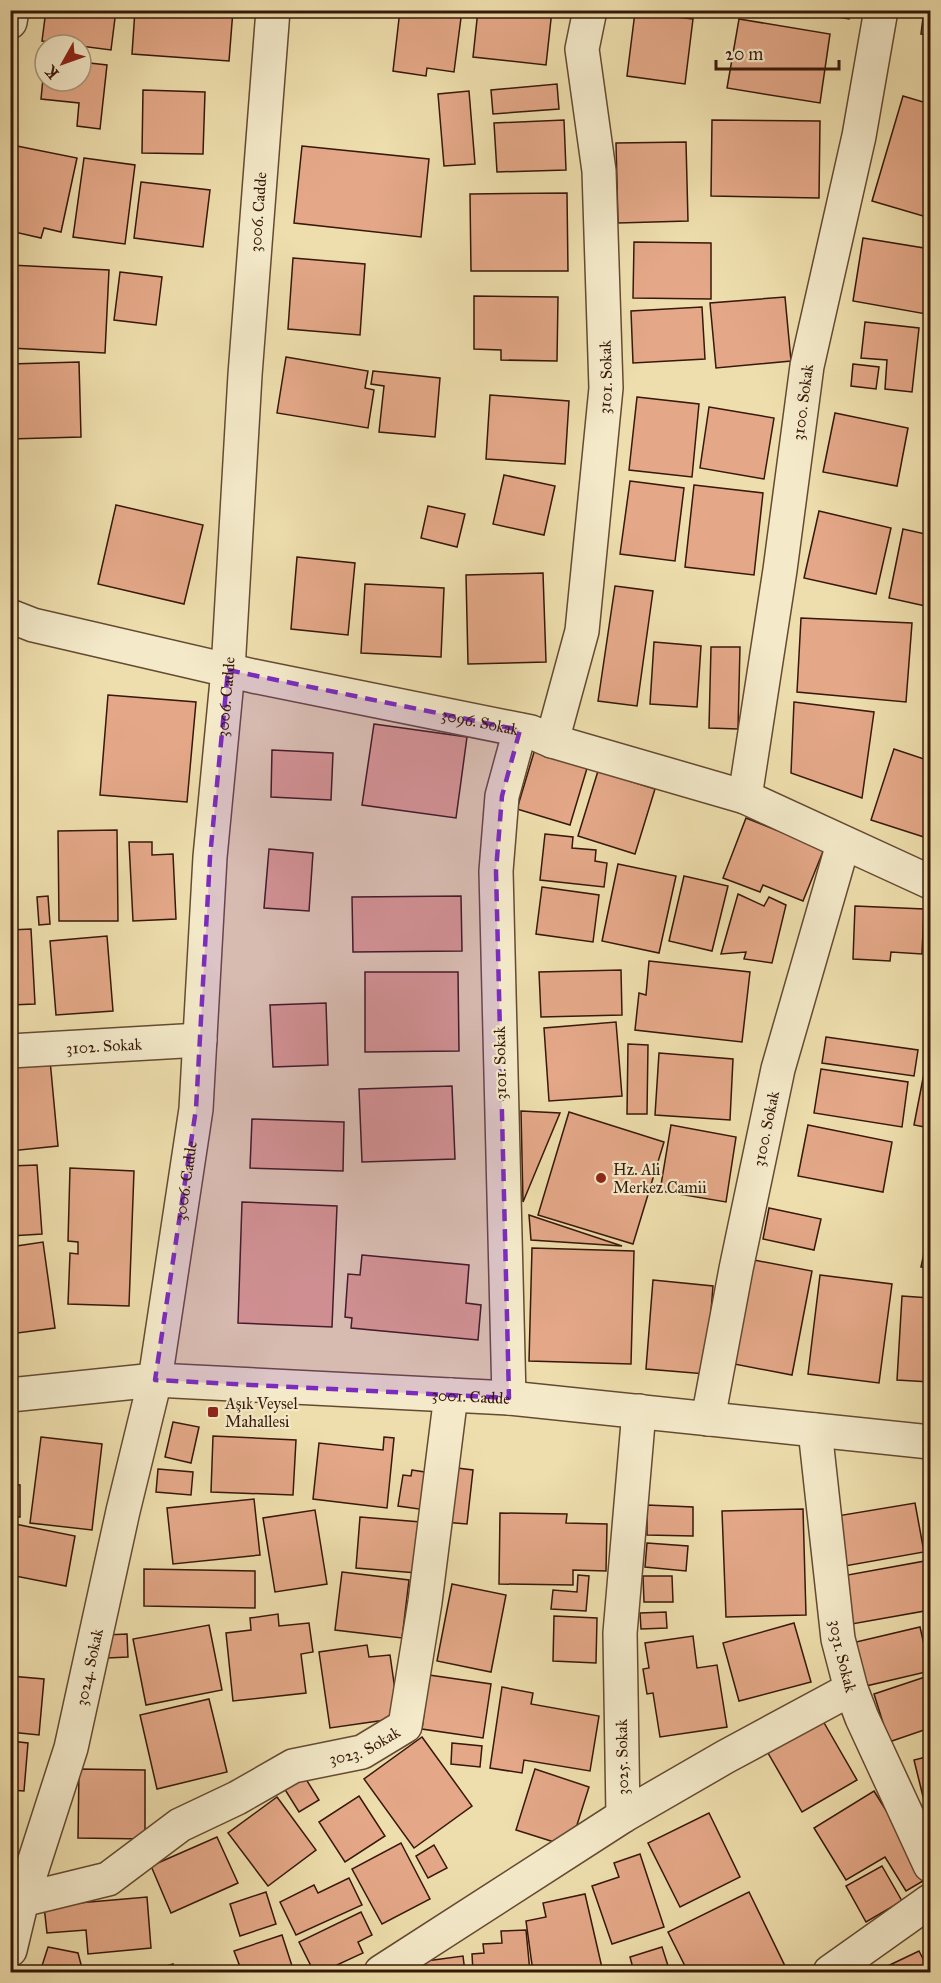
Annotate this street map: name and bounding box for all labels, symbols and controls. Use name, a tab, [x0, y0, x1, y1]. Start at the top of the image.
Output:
north arrow	[33, 33, 93, 93]
scale bar	[716, 33, 839, 71]
text: 20 m	[725, 43, 763, 65]
text: K	[41, 61, 63, 83]
street label: 3006. Cadde	[245, 171, 270, 253]
street label: 3101. Sokak	[594, 339, 616, 415]
street label: 3100. Sokak	[788, 362, 817, 442]
street label: 3006. Cadde	[212, 656, 238, 738]
street label: 3096. Sokak	[440, 705, 521, 739]
street label: 3101. Sokak	[490, 1025, 510, 1100]
street label: 3102. Sokak	[65, 1034, 143, 1057]
street label: 3100. Sokak	[748, 1088, 783, 1168]
street label: 3006. Cadde	[170, 1139, 201, 1222]
place label: Hz. Ali Merkez Camii	[613, 1160, 707, 1197]
marker: Hz. Ali Merkez Camii	[594, 1171, 608, 1185]
street label: 3001. Cadde	[431, 1385, 511, 1408]
place label: Aşık Veysel Mahallesi	[224, 1394, 298, 1431]
marker: Aşık Veysel Mahallesi	[206, 1405, 220, 1419]
street label: 3031. Sokak	[826, 1619, 861, 1695]
street label: 3024. Sokak	[71, 1626, 107, 1707]
street label: 3025. Sokak	[612, 1718, 632, 1795]
street label: 3023. Sokak	[327, 1722, 404, 1768]

